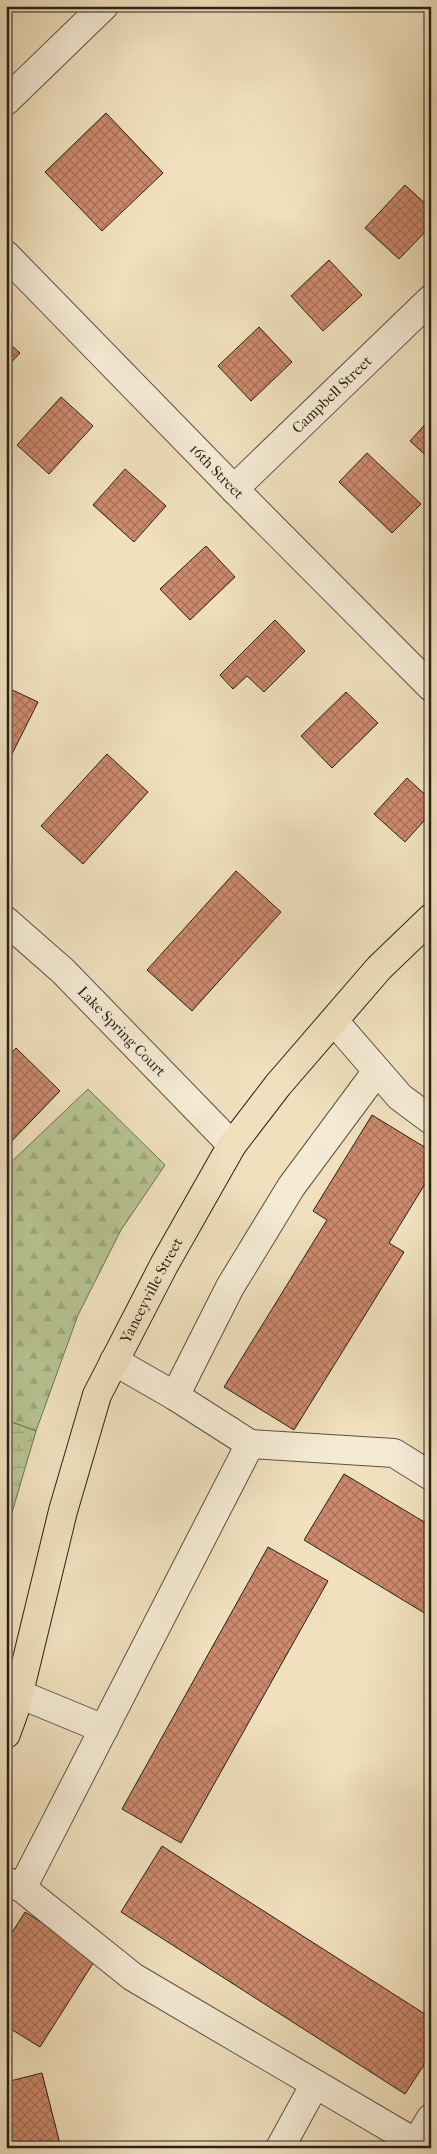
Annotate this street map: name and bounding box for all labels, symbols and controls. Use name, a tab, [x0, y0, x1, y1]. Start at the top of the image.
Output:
street label: Campbell Street	[288, 352, 376, 437]
street label: 16th Street	[186, 440, 248, 503]
street label: Lake Spring Court	[74, 983, 170, 1081]
street label: Yanceyville Street	[116, 1234, 187, 1347]

